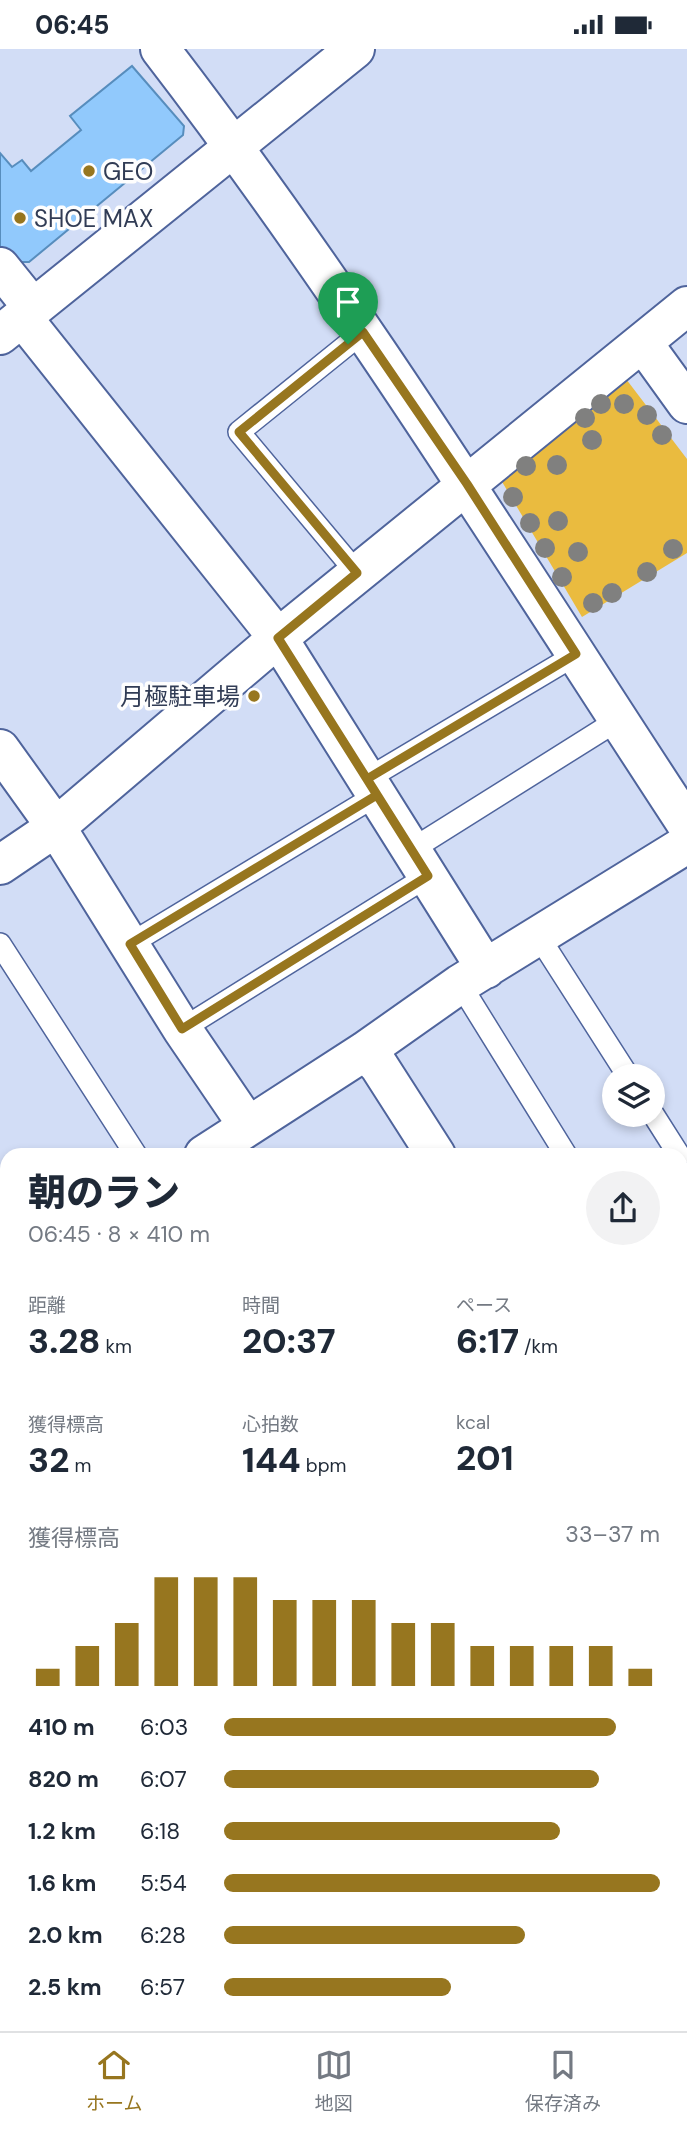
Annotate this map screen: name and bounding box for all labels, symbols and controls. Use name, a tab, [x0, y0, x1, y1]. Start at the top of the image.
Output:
text: 06:45	[35, 8, 109, 42]
place label: GEO	[103, 156, 153, 187]
marker: GEO	[81, 163, 97, 179]
place label: SHOE MAX	[34, 203, 153, 234]
marker: SHOE MAX	[12, 210, 28, 226]
pin	[318, 272, 378, 344]
icon: arrive	[329, 283, 367, 321]
place label: 月極駐車場	[120, 681, 240, 712]
marker: 月極駐車場	[246, 688, 262, 704]
map controls	[602, 1064, 665, 1127]
button: layers	[602, 1064, 665, 1127]
text: 朝のラン	[28, 1168, 180, 1218]
button: share	[586, 1171, 660, 1245]
text: 06:45 · 8 × 410 m	[28, 1219, 210, 1249]
text: 距離	[28, 1293, 66, 1318]
text: 時間	[242, 1293, 280, 1318]
text: ペース	[456, 1293, 512, 1318]
text: 3.28	[28, 1318, 100, 1364]
text: 20:37	[242, 1318, 336, 1364]
text: 6:17	[456, 1318, 519, 1364]
text: km	[100, 1334, 132, 1359]
text: /km	[519, 1334, 558, 1359]
text: kcal	[456, 1410, 490, 1435]
text: 獲得標高	[28, 1412, 104, 1437]
text: 心拍数	[242, 1412, 299, 1437]
text: 201	[456, 1435, 514, 1481]
text: 32	[28, 1437, 69, 1483]
text: 144	[242, 1437, 301, 1483]
text: m	[69, 1453, 91, 1478]
text: bpm	[301, 1453, 347, 1478]
text: 33–37 m	[565, 1519, 660, 1549]
text: 獲得標高	[28, 1523, 120, 1553]
text: 410 m	[28, 1712, 95, 1742]
text: 6:03	[140, 1712, 188, 1742]
text: 820 m	[28, 1764, 99, 1794]
text: 6:07	[140, 1764, 187, 1794]
text: 1.2 km	[28, 1816, 96, 1846]
text: 6:18	[140, 1816, 180, 1846]
text: 1.6 km	[28, 1868, 96, 1898]
text: 5:54	[140, 1868, 187, 1898]
text: 2.0 km	[28, 1920, 103, 1950]
text: 6:28	[140, 1920, 186, 1950]
text: 2.5 km	[28, 1972, 102, 2002]
text: 6:57	[140, 1972, 185, 2002]
tab: ホーム	[86, 2046, 143, 2116]
tab: 地図	[315, 2046, 353, 2116]
tab: 保存済み	[525, 2046, 601, 2116]

